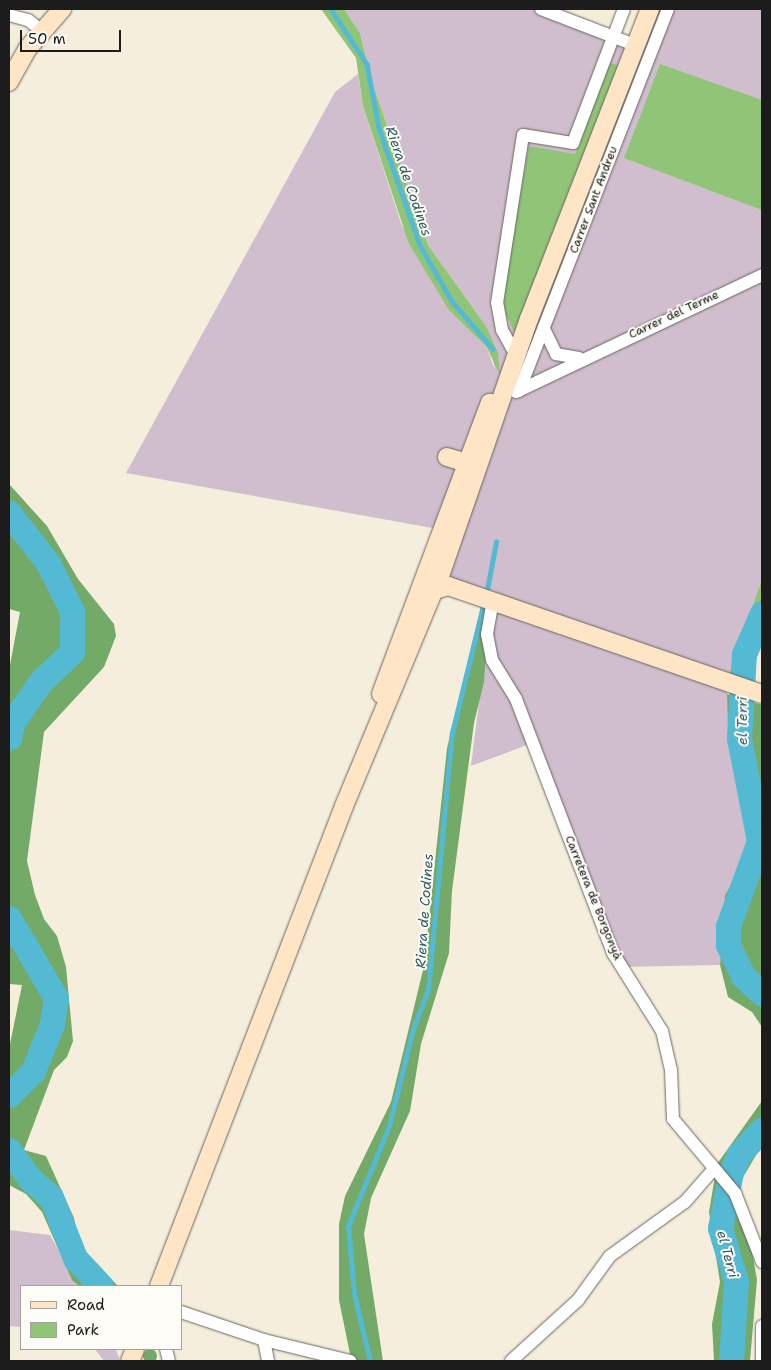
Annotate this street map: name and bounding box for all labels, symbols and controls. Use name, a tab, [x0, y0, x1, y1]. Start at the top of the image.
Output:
scale bar	[22, 20, 124, 52]
text: 50 m	[28, 29, 66, 49]
water label: Riera de Codines	[382, 124, 436, 238]
street label: Carrer Sant Andreu	[567, 144, 621, 256]
street label: Carrer del Terme	[627, 288, 721, 342]
water label: el Terri	[734, 697, 750, 745]
street label: Carretera de Borgonyà	[561, 834, 625, 962]
water label: Riera de Codines	[412, 853, 436, 969]
water label: el Terri	[714, 1228, 742, 1280]
legend	[20, 1285, 182, 1350]
text: Road	[67, 1295, 105, 1315]
text: Park	[67, 1320, 99, 1340]

